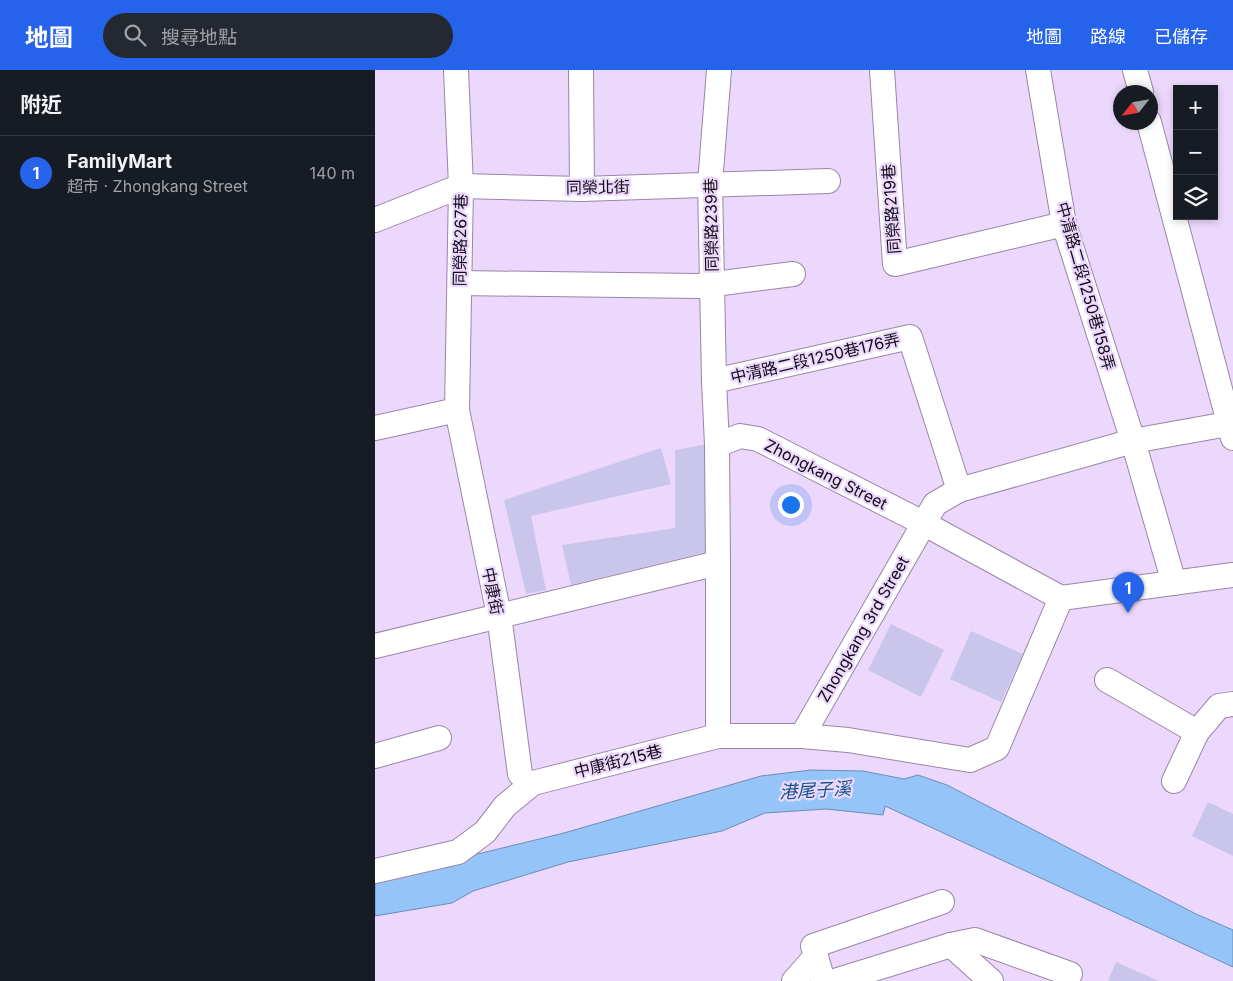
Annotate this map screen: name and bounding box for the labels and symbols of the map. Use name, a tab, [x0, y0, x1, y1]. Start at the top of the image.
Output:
north arrow	[1113, 85, 1158, 130]
street label: 同榮路219巷	[878, 163, 904, 255]
street label: 同榮北街	[566, 176, 630, 198]
street label: 同榮路239巷	[700, 178, 722, 272]
street label: 同榮路267巷	[449, 193, 471, 287]
street label: 中清路二段1250巷158弄	[1052, 200, 1120, 372]
street label: 中清路二段1250巷176弄	[728, 329, 902, 387]
street label: Zhongkang Street	[761, 434, 891, 514]
your location	[778, 492, 804, 518]
street label: Zhongkang 3rd Street	[813, 553, 913, 705]
street label: 中康街	[479, 566, 507, 616]
pin: 1	[1112, 572, 1144, 613]
street label: 中康街215巷	[572, 740, 664, 782]
water label: 港尾子溪	[778, 777, 854, 802]

